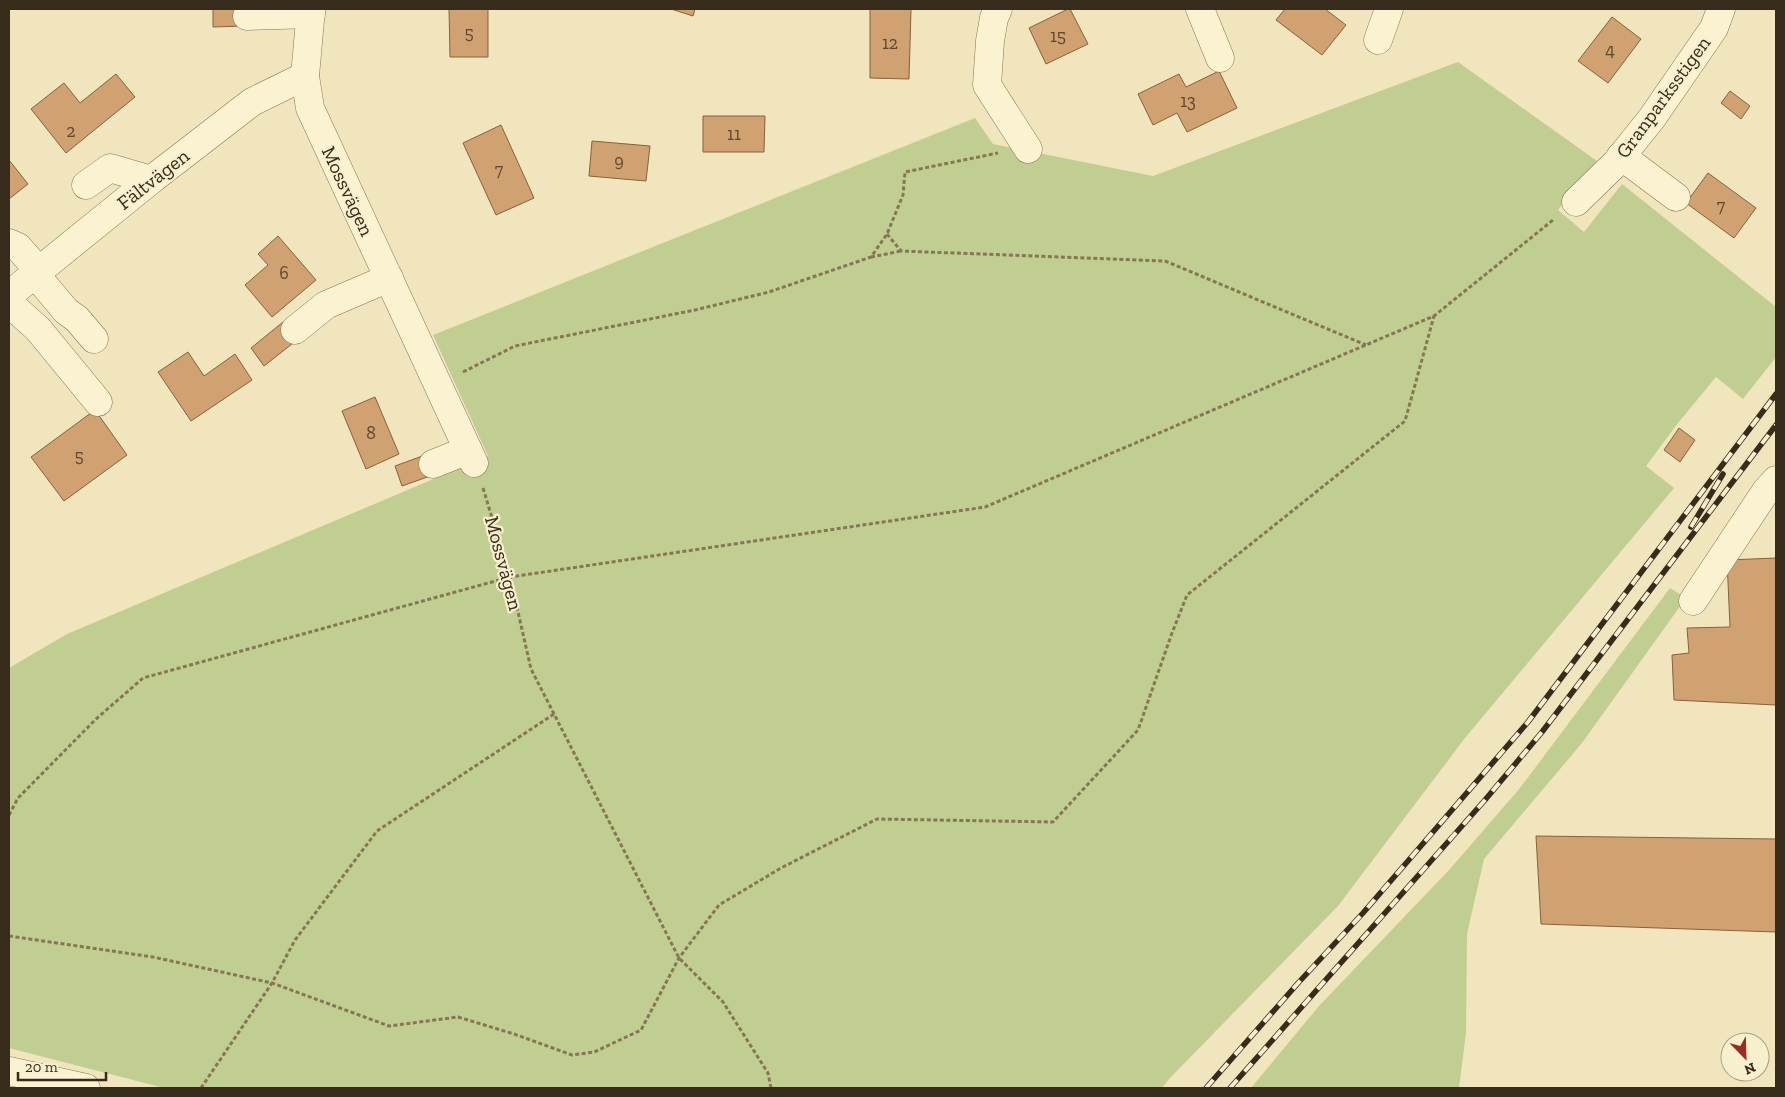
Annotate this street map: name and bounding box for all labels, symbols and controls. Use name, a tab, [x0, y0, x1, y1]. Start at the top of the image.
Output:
house number: 5	[464, 22, 474, 44]
house number: 15	[1050, 25, 1066, 47]
street label: Granparksstigen	[1611, 31, 1716, 163]
house number: 12	[882, 32, 898, 54]
house number: 4	[1605, 39, 1615, 61]
house number: 13	[1180, 90, 1196, 112]
house number: 2	[66, 120, 76, 142]
house number: 11	[727, 123, 741, 145]
street label: Mossvägen	[317, 142, 380, 240]
street label: Fältvägen	[112, 143, 194, 215]
house number: 9	[614, 150, 624, 172]
house number: 7	[495, 159, 504, 181]
house number: 7	[1717, 195, 1726, 217]
house number: 6	[279, 262, 289, 284]
house number: 8	[366, 422, 376, 444]
house number: 5	[74, 445, 84, 467]
street label: Mossvägen	[480, 513, 528, 613]
north arrow	[1720, 1032, 1770, 1082]
scale bar	[18, 1050, 105, 1082]
text: 20 m	[25, 1058, 58, 1076]
text: N	[1741, 1059, 1758, 1079]

